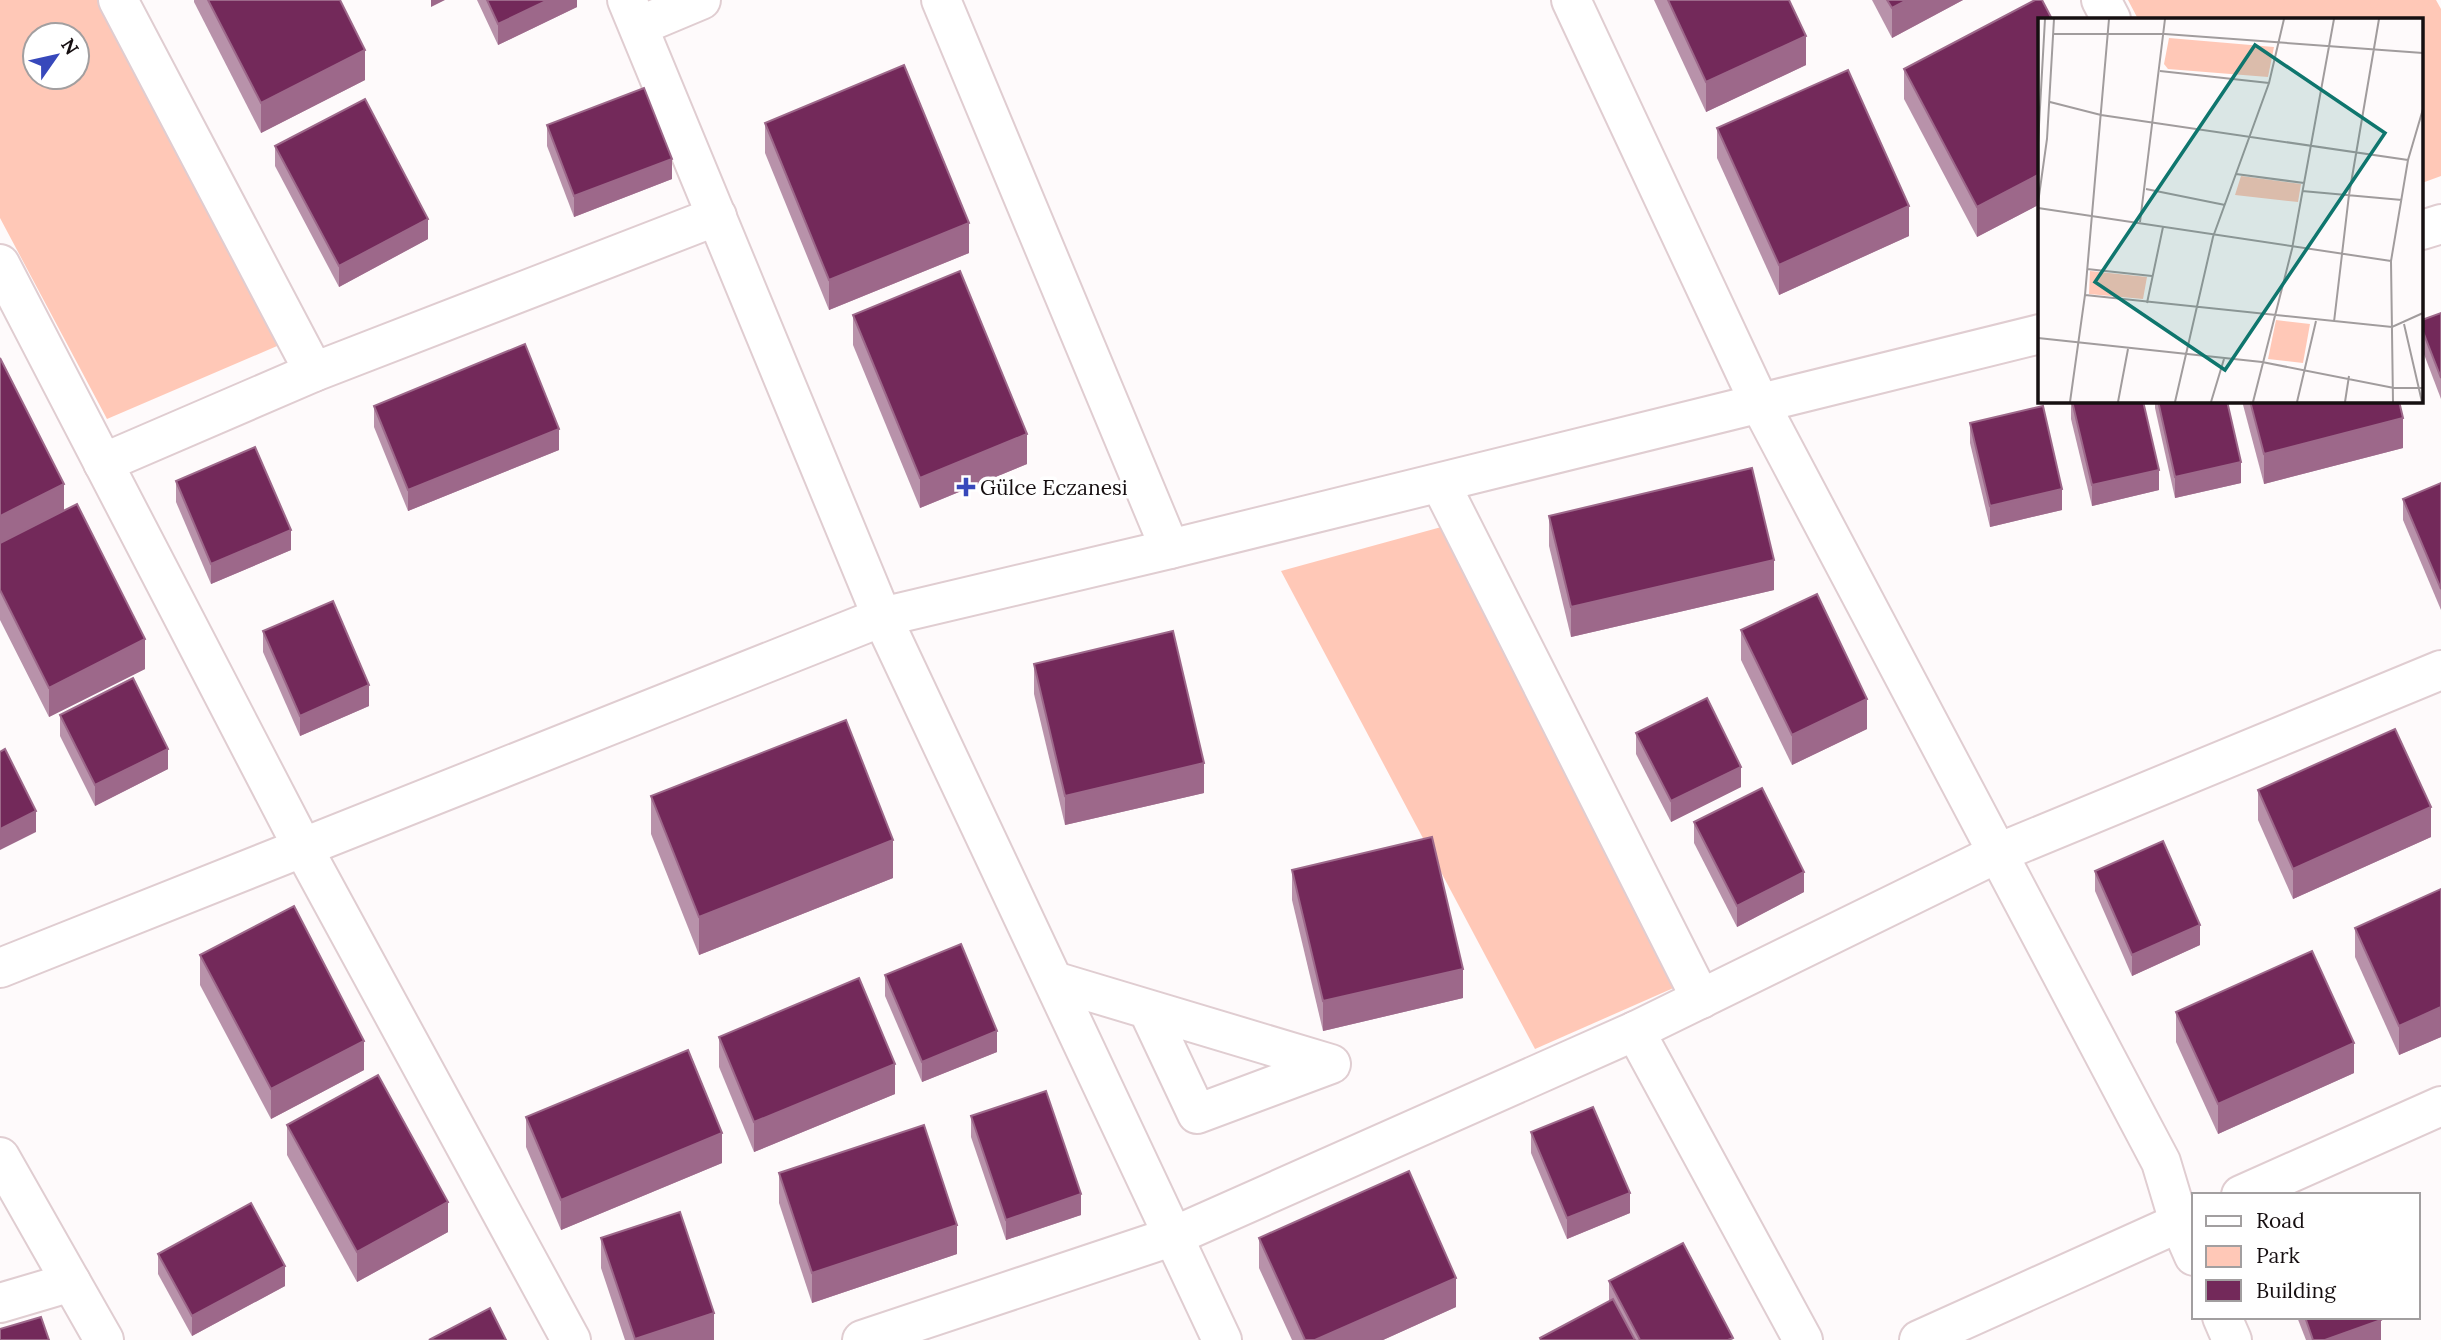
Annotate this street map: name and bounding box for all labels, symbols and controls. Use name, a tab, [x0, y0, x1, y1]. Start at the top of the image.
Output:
inset map	[2038, 18, 2424, 402]
north arrow	[21, 21, 91, 91]
text: N	[56, 34, 84, 60]
place label: Gülce Eczanesi	[980, 474, 1128, 501]
marker: Gülce Eczanesi	[958, 479, 974, 495]
legend	[2192, 1193, 2420, 1319]
text: Road	[2256, 1207, 2305, 1234]
text: Park	[2256, 1242, 2300, 1269]
text: Building	[2256, 1277, 2336, 1304]

